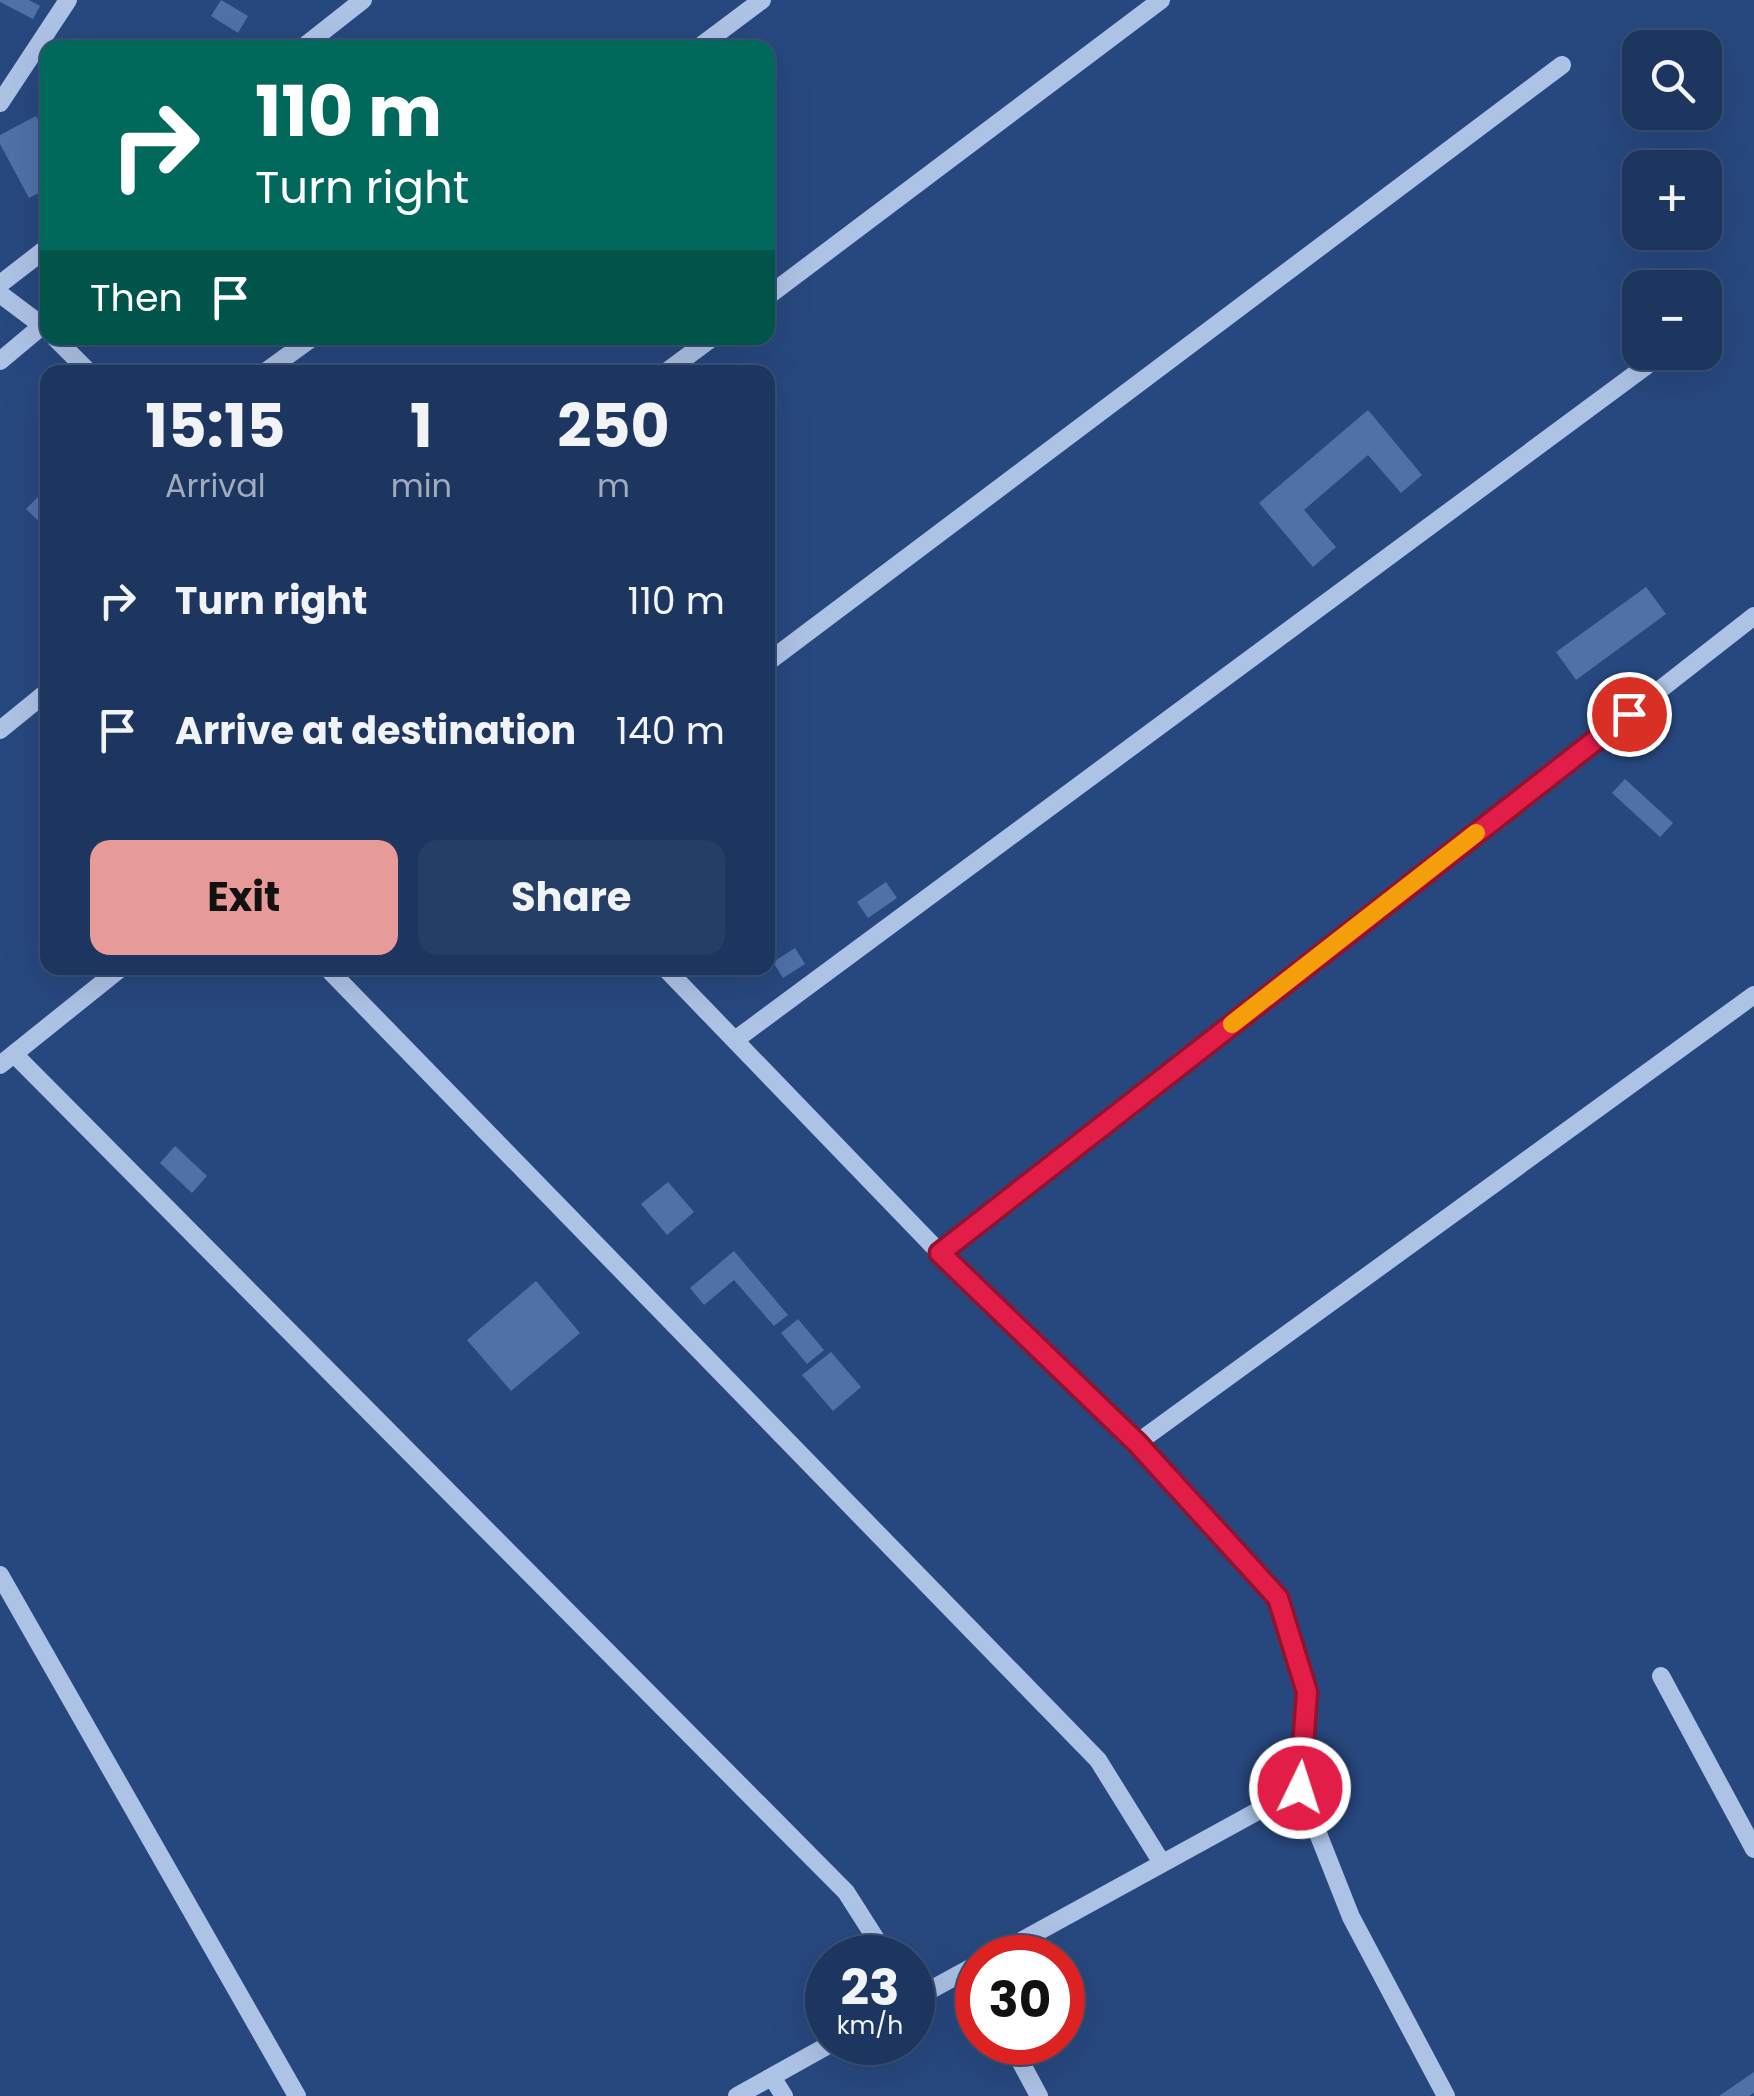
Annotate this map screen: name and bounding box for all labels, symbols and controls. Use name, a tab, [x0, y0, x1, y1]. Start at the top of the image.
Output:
map controls	[1622, 30, 1722, 370]
button: search	[1622, 30, 1722, 130]
text: 110 m	[255, 62, 442, 161]
icon: right	[90, 80, 220, 210]
button: +	[1622, 150, 1722, 250]
text: Turn right	[255, 156, 469, 219]
icon: arrive	[203, 270, 258, 325]
button: −	[1622, 270, 1722, 370]
text: Then	[90, 271, 183, 324]
text: 15:15	[145, 384, 285, 468]
text: 1	[410, 384, 433, 468]
text: 250	[557, 384, 670, 468]
text: Arrival	[165, 463, 266, 508]
text: min	[391, 463, 452, 508]
text: m	[597, 463, 630, 508]
icon: right	[90, 573, 145, 628]
text: Turn right	[175, 574, 367, 627]
text: 110 m	[628, 574, 725, 627]
pin	[1587, 672, 1672, 757]
icon: arrive	[1602, 687, 1657, 742]
icon: arrive	[90, 703, 145, 758]
text: Arrive at destination	[175, 704, 576, 757]
text: 140 m	[616, 704, 725, 757]
button: Exit	[90, 840, 398, 955]
button: Share	[418, 840, 725, 955]
position arrow	[1248, 1736, 1352, 1840]
speed limit sign: 30	[955, 1935, 1085, 2065]
text: 23	[841, 1952, 899, 2023]
text: km/h	[837, 2008, 903, 2043]

